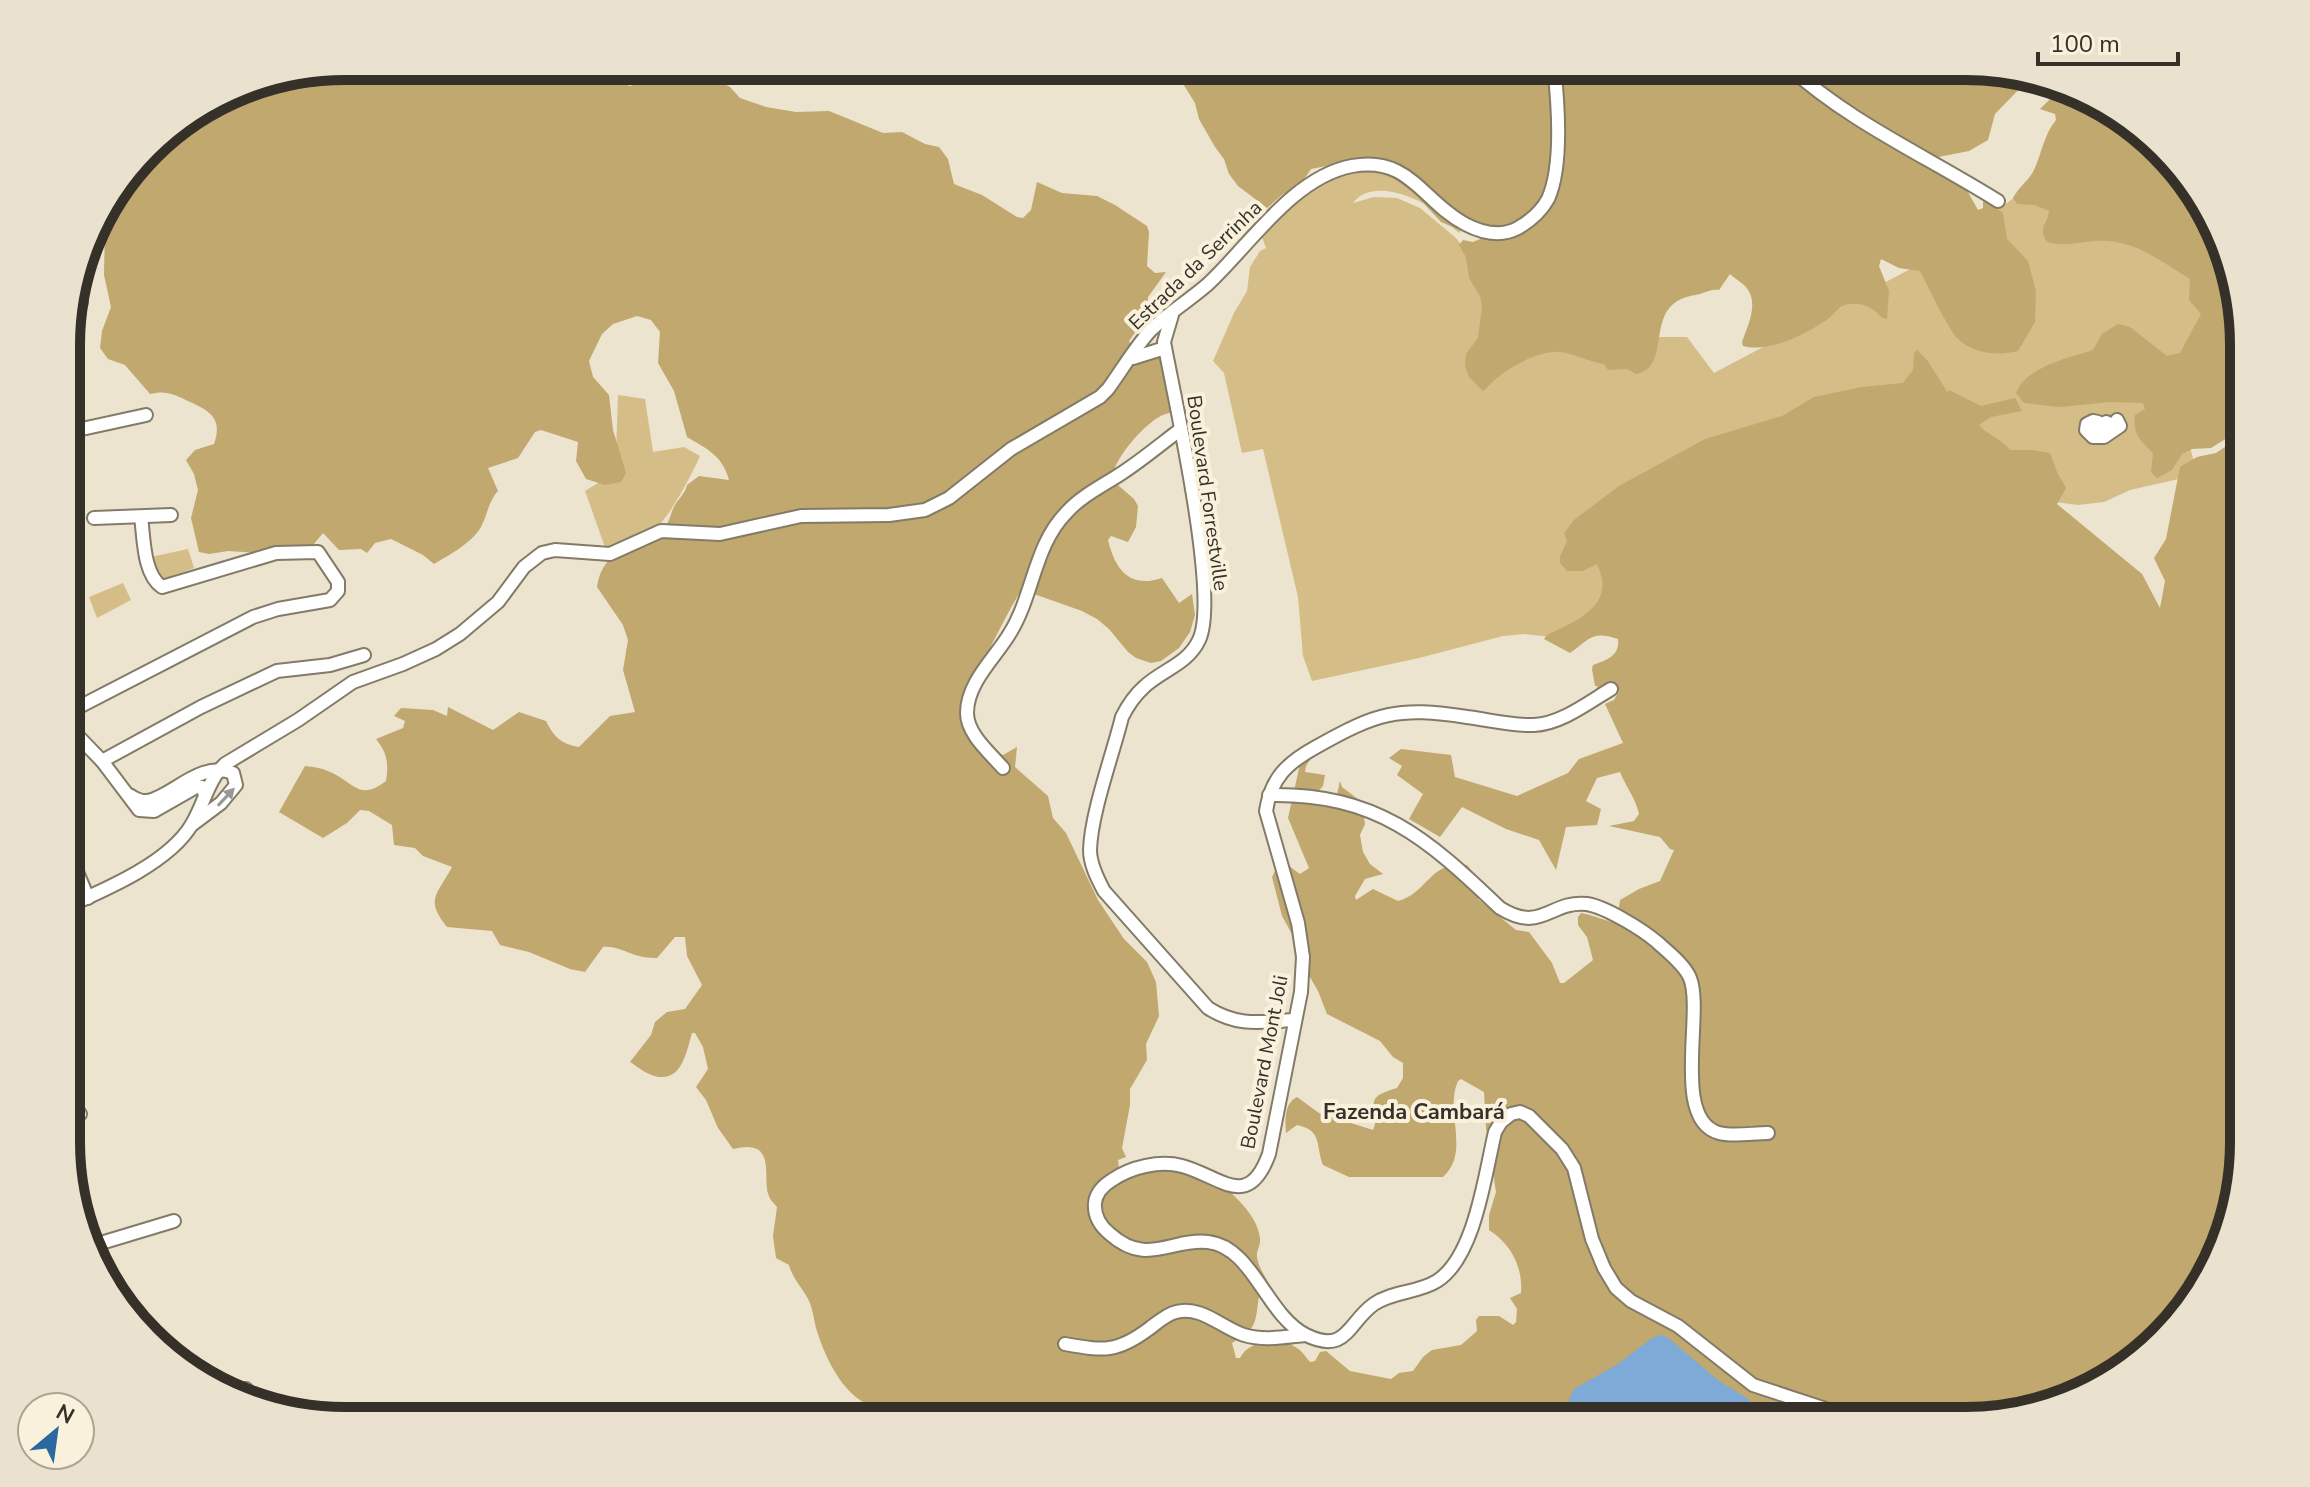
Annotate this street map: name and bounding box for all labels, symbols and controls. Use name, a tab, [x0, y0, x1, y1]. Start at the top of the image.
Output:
scale bar	[2038, 16, 2178, 66]
text: 100 m	[2050, 28, 2120, 60]
street label: Estrada da Serrinha	[1123, 195, 1268, 336]
street label: Boulevard Forrestville	[1180, 394, 1235, 593]
one-way arrow	[216, 788, 234, 807]
street label: Boulevard Mont Joli	[1234, 973, 1295, 1151]
district label: Fazenda Cambará	[1323, 1097, 1505, 1127]
north arrow	[16, 1391, 96, 1471]
text: N	[51, 1397, 80, 1431]

